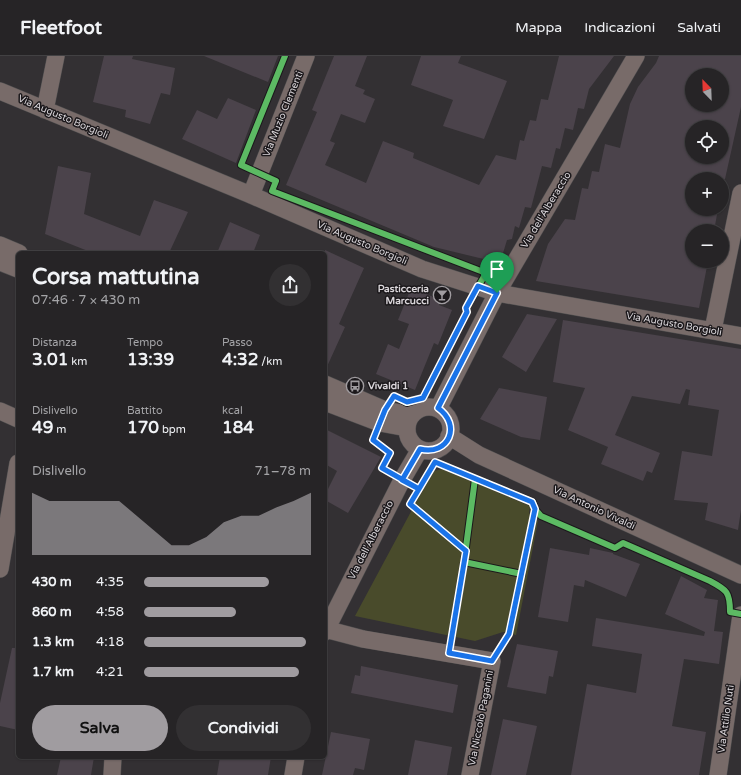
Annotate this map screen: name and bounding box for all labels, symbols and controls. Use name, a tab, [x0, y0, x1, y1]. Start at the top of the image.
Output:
text: Fleetfoot	[20, 17, 102, 39]
text: Mappa	[515, 19, 562, 36]
text: Indicazioni	[584, 19, 655, 36]
text: Salvati	[677, 19, 721, 36]
north arrow	[685, 68, 729, 112]
map controls	[685, 68, 729, 268]
street label: Via Muzio Clementi	[260, 69, 306, 159]
street label: Via Augusto Borgioli	[16, 93, 110, 141]
button: locate	[685, 120, 729, 164]
street label: Via dell'Alberaccio	[518, 170, 574, 250]
button: +	[685, 172, 729, 216]
street label: Via Augusto Borgioli	[315, 219, 409, 267]
button: −	[685, 224, 729, 268]
pin	[480, 252, 514, 293]
icon: arrive	[486, 258, 508, 280]
text: Corsa mattutina	[32, 264, 200, 290]
button: share	[269, 264, 311, 306]
place label: Pasticceria Marcucci	[378, 283, 430, 307]
bar icon: Pasticceria Marcucci	[432, 285, 452, 305]
text: 07:46 · 7 × 430 m	[32, 292, 140, 308]
street label: Via Augusto Borgioli	[625, 310, 723, 338]
text: Distanza	[32, 336, 77, 349]
text: Tempo	[127, 336, 163, 349]
text: Passo	[222, 336, 253, 349]
text: 3.01	[32, 349, 68, 370]
text: 13:39	[127, 349, 174, 370]
text: 4:32	[222, 349, 258, 370]
text: km	[68, 355, 87, 368]
text: /km	[258, 355, 282, 368]
bus stop icon: Vivaldi 1	[345, 376, 365, 396]
place label: Vivaldi 1	[368, 380, 408, 392]
text: Dislivello	[32, 404, 78, 417]
text: Battito	[127, 404, 163, 417]
text: kcal	[222, 404, 243, 417]
text: 49	[32, 417, 53, 438]
text: 170	[127, 417, 159, 438]
text: 184	[222, 417, 254, 438]
text: m	[53, 423, 66, 436]
text: bpm	[159, 423, 186, 436]
text: Dislivello	[32, 463, 86, 479]
text: 71–78 m	[254, 463, 311, 479]
street label: Via Antonio Vivaldi	[551, 484, 637, 532]
street label: Via dell'Alberaccio	[346, 498, 396, 582]
text: 430 m	[32, 574, 72, 590]
text: 4:35	[96, 574, 124, 590]
text: 860 m	[32, 604, 72, 620]
text: 4:58	[96, 604, 124, 620]
text: 1.3 km	[32, 634, 74, 650]
text: 4:18	[96, 634, 124, 650]
text: 1.7 km	[32, 664, 74, 680]
text: 4:21	[96, 664, 124, 680]
street label: Via Niccolò Paganini	[466, 669, 496, 767]
street label: Via Attilio Nuti	[715, 684, 737, 754]
button: Salva	[32, 705, 168, 751]
button: Condividi	[176, 705, 311, 751]

